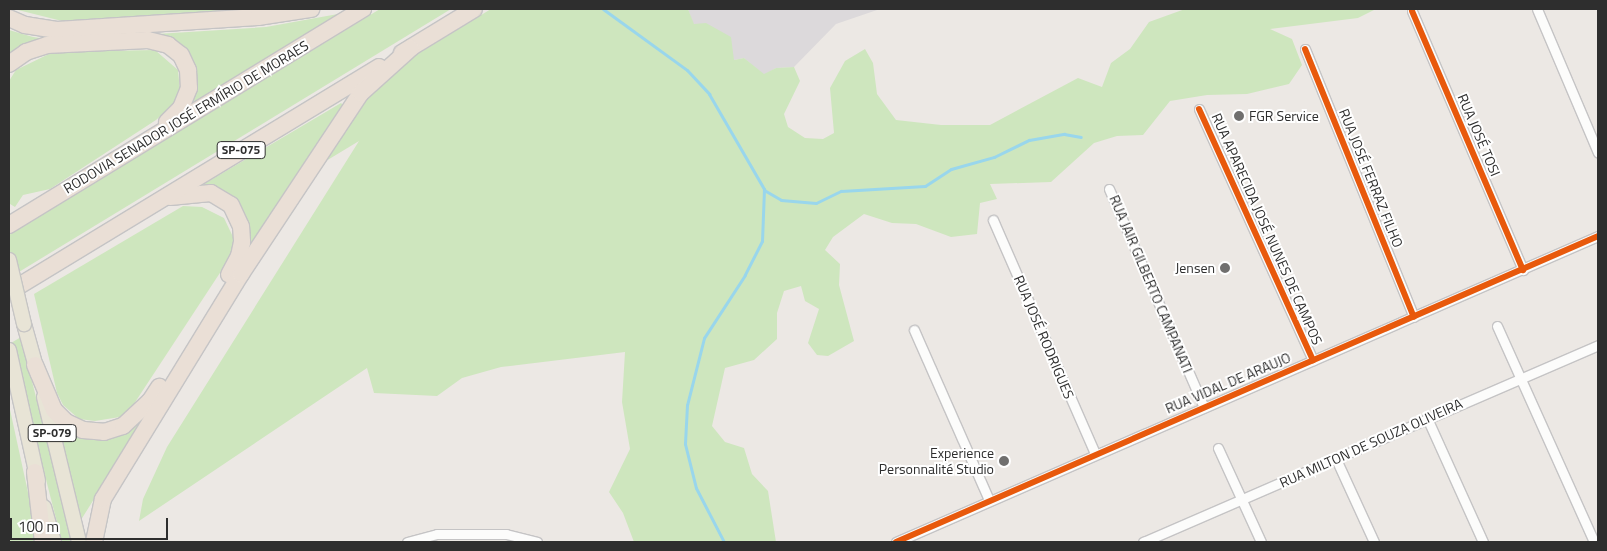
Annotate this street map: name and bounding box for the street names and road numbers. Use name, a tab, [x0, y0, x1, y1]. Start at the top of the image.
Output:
street label: RODOVIA SENADOR JOSÉ ERMÍRIO DE MORAES	[60, 37, 312, 197]
street label: RUA JOSÉ TOSI	[1454, 91, 1504, 179]
street label: RUA JOSÉ FERRAZ FILHO	[1335, 106, 1407, 250]
street label: RUA APARECIDA JOSÉ NUNES DE CAMPOS	[1208, 111, 1326, 347]
road number: SP-075	[216, 140, 266, 160]
street label: RUA JAIR GILBERTO CAMPANATI	[1106, 193, 1196, 375]
street label: RUA JOSÉ RODRIGUES	[1010, 273, 1078, 401]
street label: RUA VIDAL DE ARAUJO	[1163, 349, 1293, 417]
street label: RUA MILTON DE SOUZA OLIVEIRA	[1277, 395, 1465, 491]
road number: SP-079	[27, 423, 77, 442]

